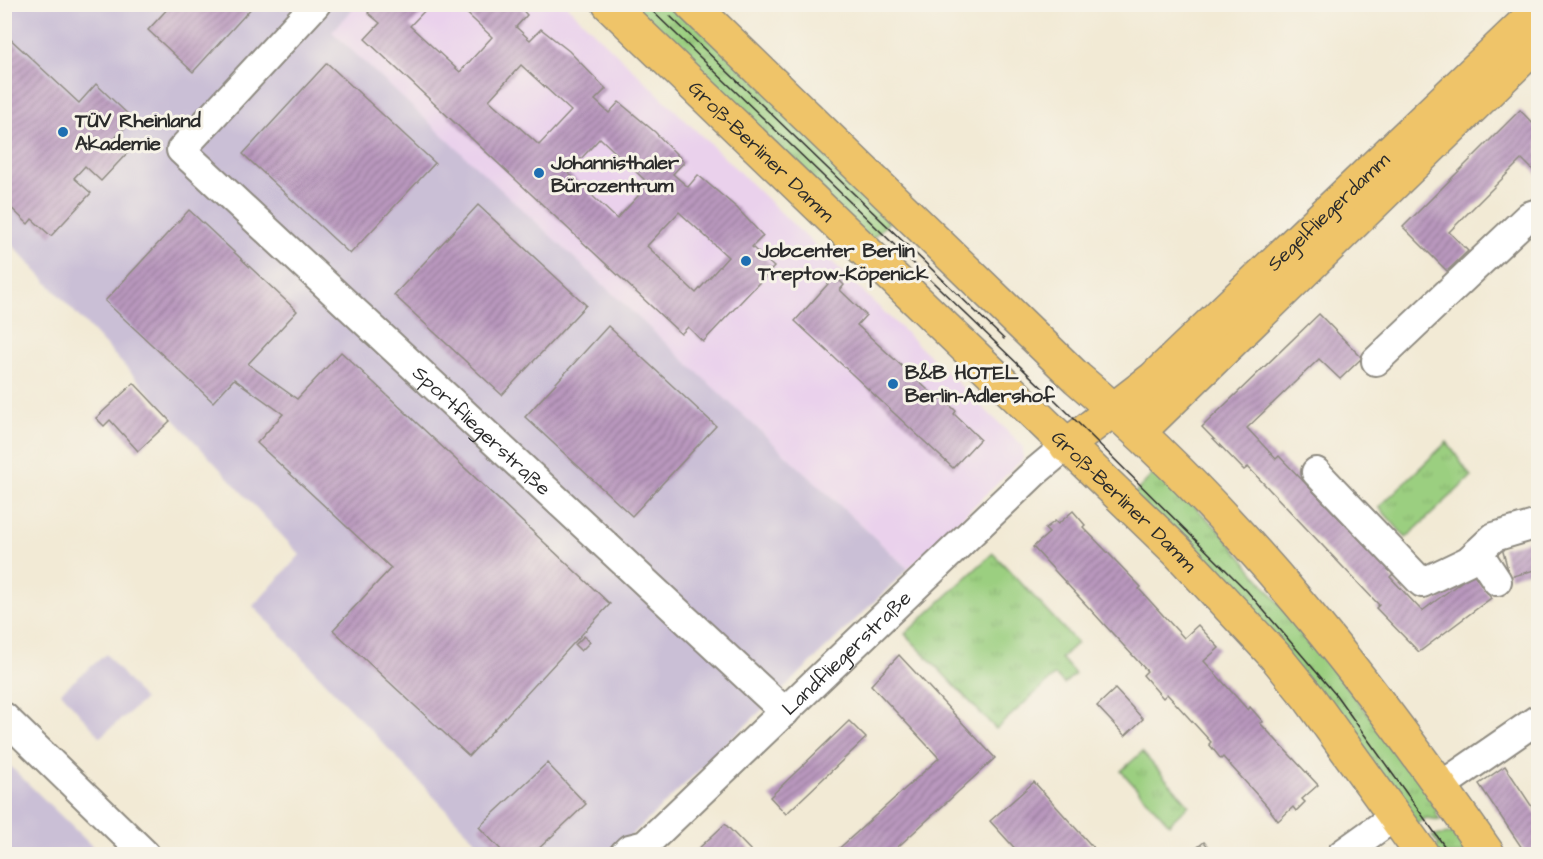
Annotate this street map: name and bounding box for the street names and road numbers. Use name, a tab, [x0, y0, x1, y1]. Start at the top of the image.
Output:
street label: Groß-Berliner Damm	[682, 75, 841, 229]
street label: Segelfliegerdamm	[1261, 146, 1397, 278]
street label: Sportfliegerstraße	[406, 359, 557, 502]
street label: Groß-Berliner Damm	[1045, 424, 1203, 579]
street label: Landfliegerstraße	[776, 584, 918, 722]

